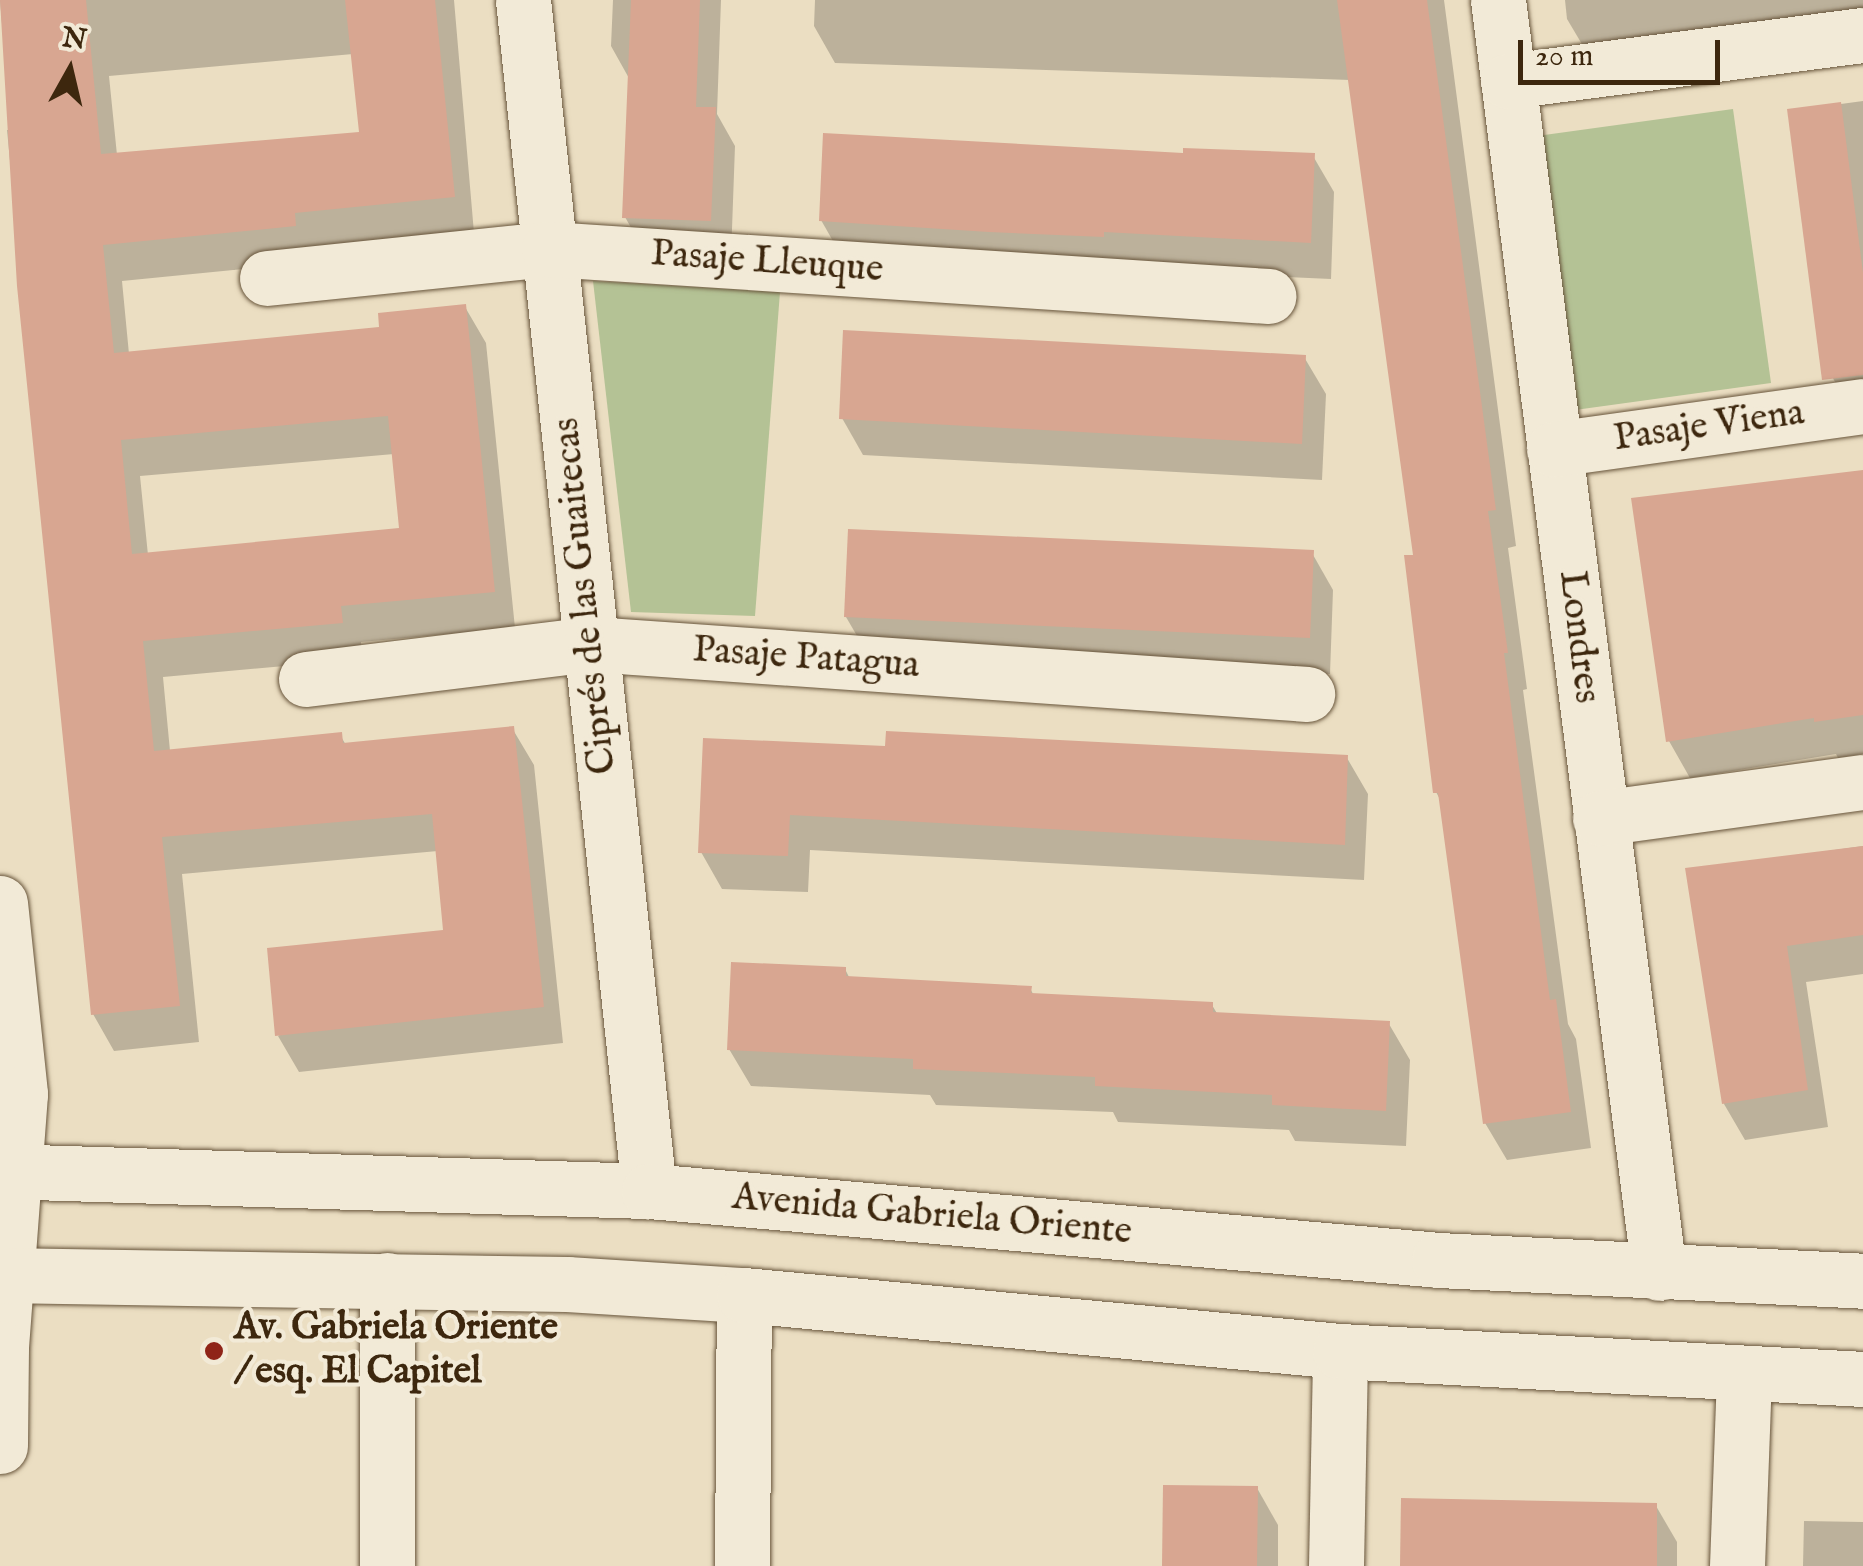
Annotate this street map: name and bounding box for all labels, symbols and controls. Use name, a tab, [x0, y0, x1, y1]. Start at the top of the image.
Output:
north arrow	[20, 20, 120, 120]
scale bar	[1523, 20, 1726, 82]
text: N	[60, 21, 89, 59]
text: 20 m	[1535, 38, 1594, 76]
street label: Pasaje Lleuque	[649, 232, 885, 294]
street label: Pasaje Viena	[1611, 391, 1807, 463]
street label: Ciprés de las Guaitecas	[545, 416, 627, 776]
street label: Londres	[1547, 568, 1609, 706]
street label: Pasaje Patagua	[691, 628, 921, 690]
street label: Avenida Gabriela Oriente	[730, 1176, 1134, 1256]
place label: Av. Gabriela Oriente / esq. El Capitel	[234, 1306, 558, 1396]
marker: Av. Gabriela Oriente / esq. El Capitel	[203, 1340, 225, 1362]

